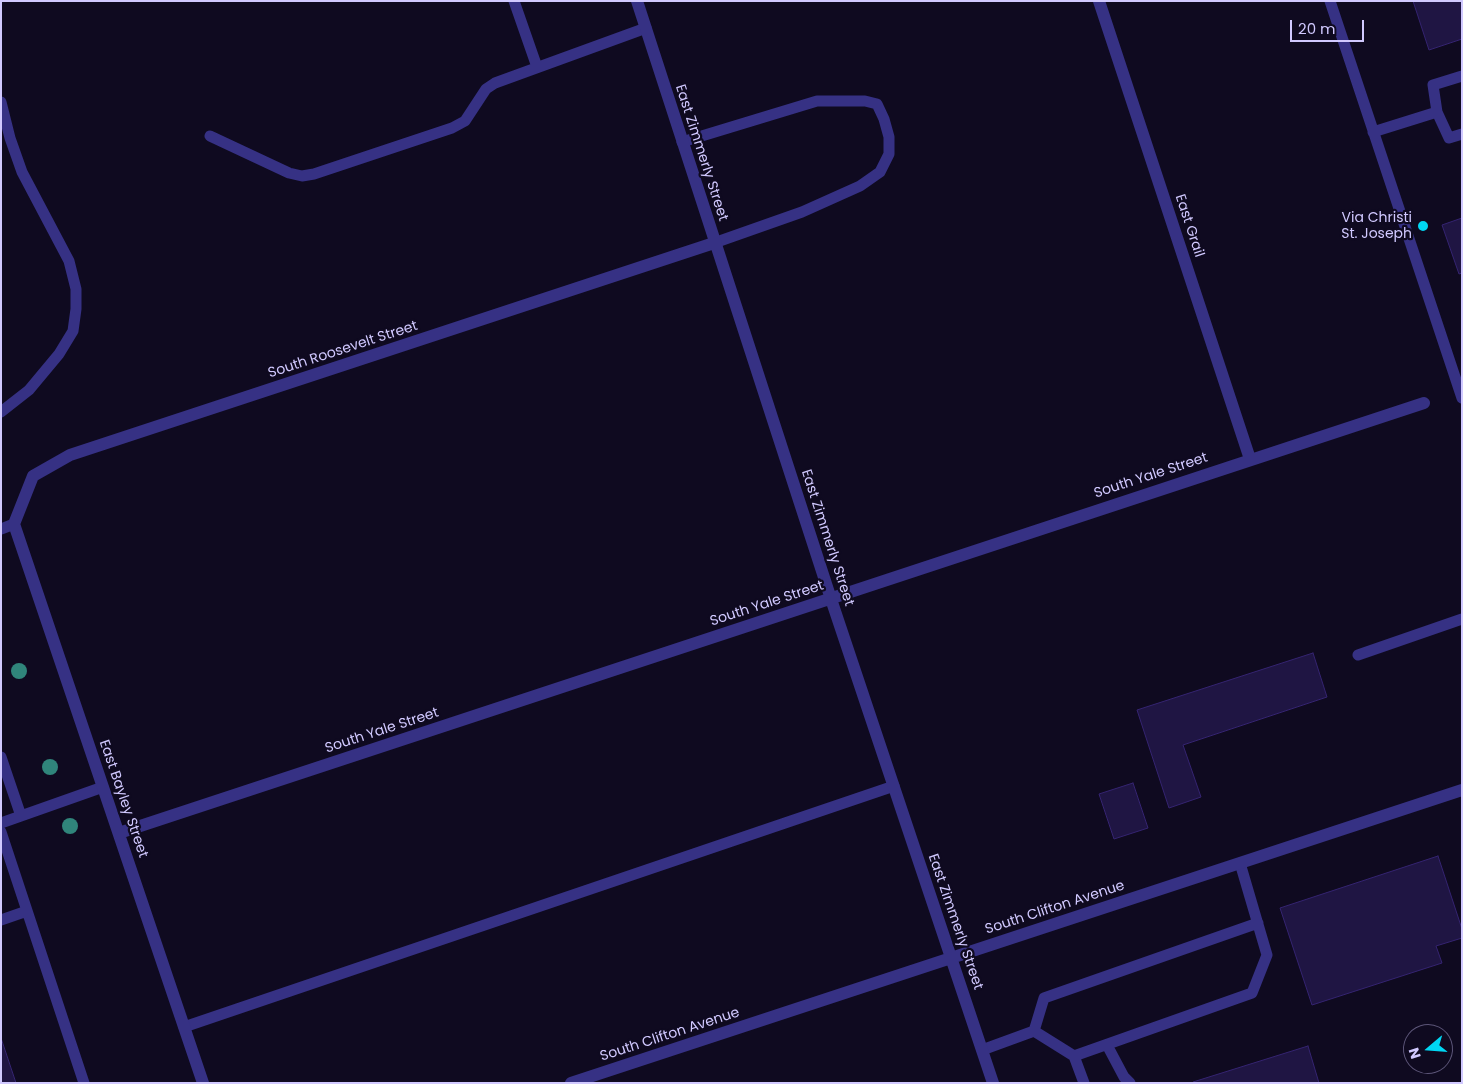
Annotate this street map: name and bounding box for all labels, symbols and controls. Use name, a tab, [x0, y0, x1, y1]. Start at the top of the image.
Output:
scale bar	[1293, 10, 1367, 42]
text: 20 m	[1298, 18, 1336, 39]
street label: East Zimmerly Street	[671, 83, 731, 223]
street label: East Grail	[1171, 192, 1207, 260]
place label: Via Christi St. Joseph	[1341, 210, 1412, 242]
marker: Via Christi St. Joseph	[1416, 219, 1430, 233]
street label: South Roosevelt Street	[266, 318, 420, 382]
street label: South Yale Street	[1092, 450, 1210, 502]
street label: East Zimmerly Street	[797, 468, 857, 608]
street label: South Yale Street	[708, 578, 826, 630]
street label: South Yale Street	[323, 705, 441, 757]
street label: East Bayley Street	[95, 738, 151, 860]
street label: East Zimmerly Street	[924, 852, 986, 992]
street label: South Clifton Avenue	[983, 878, 1127, 938]
street label: South Clifton Avenue	[598, 1005, 742, 1065]
north arrow	[1403, 1024, 1453, 1074]
text: N	[1404, 1045, 1426, 1061]

